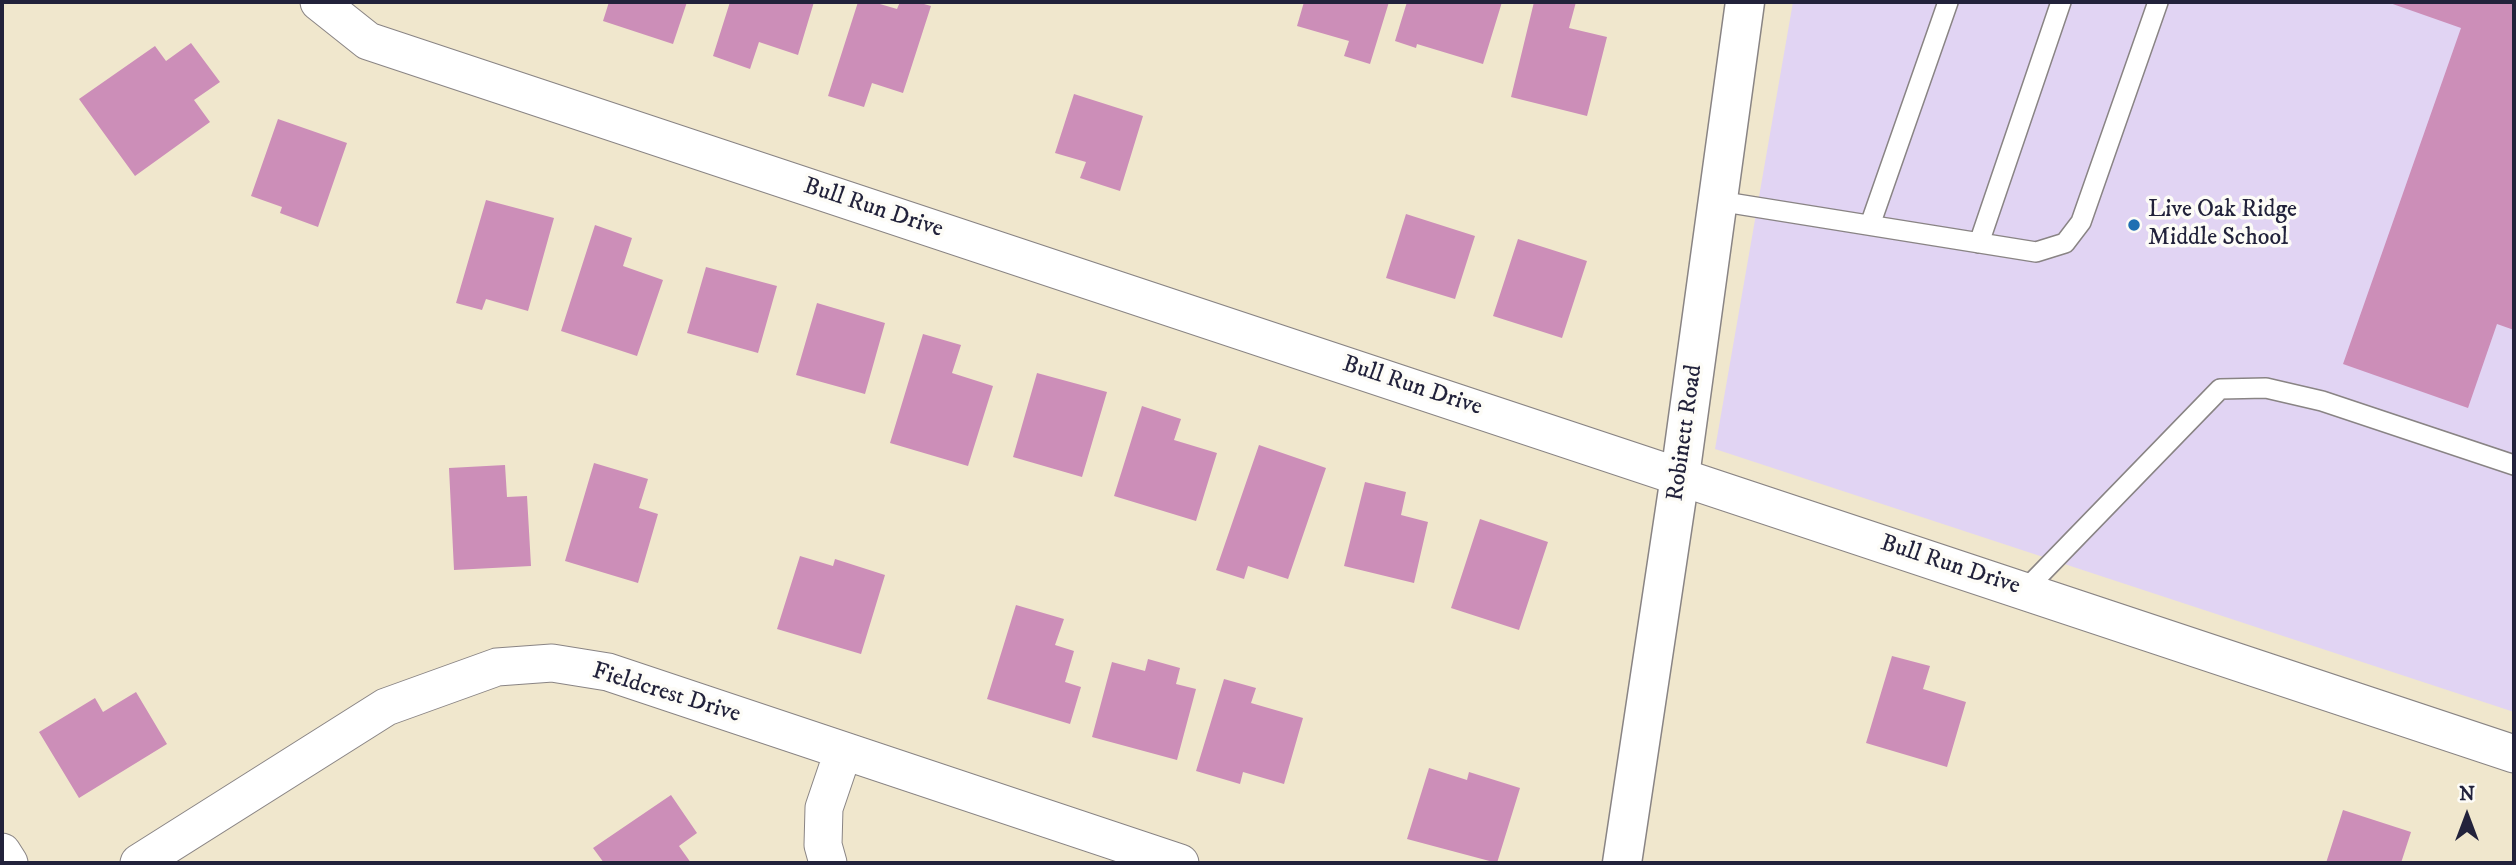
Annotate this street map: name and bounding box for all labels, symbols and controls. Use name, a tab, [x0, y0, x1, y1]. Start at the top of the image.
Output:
street label: Bull Run Drive	[800, 173, 946, 245]
place label: Live Oak Ridge Middle School	[2148, 197, 2297, 253]
marker: Live Oak Ridge Middle School	[2126, 217, 2142, 233]
street label: Bull Run Drive	[1339, 351, 1485, 423]
street label: Robinett Road	[1662, 363, 1710, 503]
street label: Bull Run Drive	[1877, 530, 2023, 602]
street label: Fieldcrest Drive	[588, 658, 744, 730]
north arrow	[2432, 781, 2502, 851]
text: N	[2459, 783, 2475, 806]

